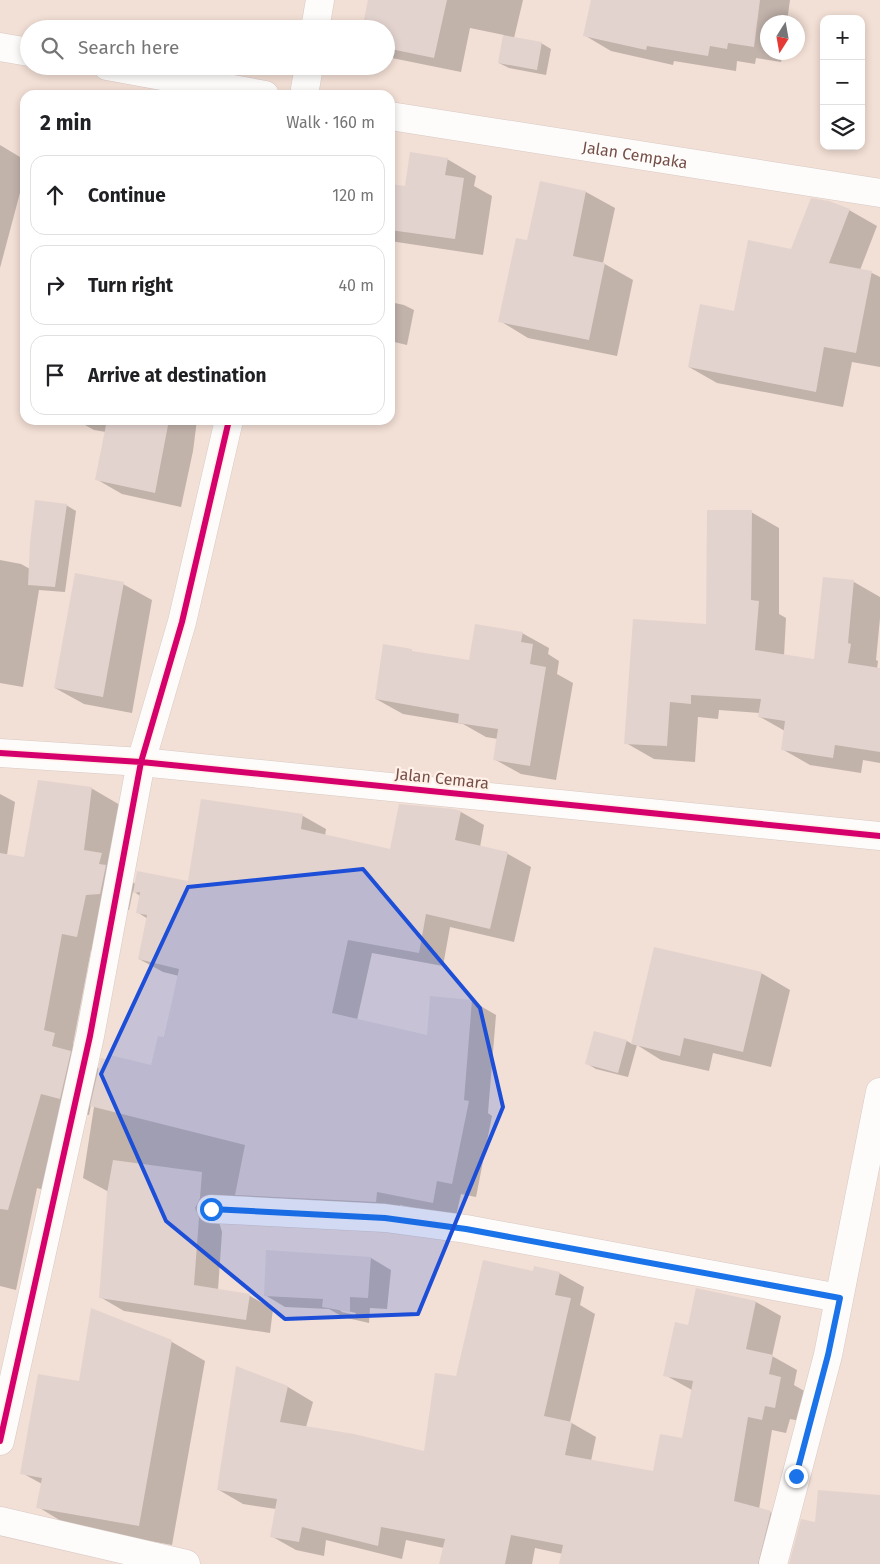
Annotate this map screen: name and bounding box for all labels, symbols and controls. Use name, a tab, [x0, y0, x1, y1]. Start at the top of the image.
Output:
north arrow	[760, 15, 805, 60]
map controls	[820, 15, 865, 150]
button: +	[820, 15, 865, 60]
search box	[20, 20, 395, 75]
icon: search	[38, 34, 66, 62]
text: Search here	[78, 36, 179, 59]
button: −	[820, 60, 865, 105]
button: layers	[820, 105, 865, 150]
text: 2 min	[40, 110, 92, 136]
text: Walk · 160 m	[286, 113, 375, 132]
street label: Jalan Cempaka	[581, 137, 689, 173]
icon: ahead	[41, 181, 69, 209]
text: Continue	[88, 184, 166, 207]
text: 120 m	[332, 186, 374, 205]
icon: right	[41, 271, 69, 299]
text: Turn right	[88, 274, 173, 297]
text: 40 m	[339, 276, 374, 295]
icon: arrive	[41, 361, 69, 389]
text: Arrive at destination	[88, 364, 267, 387]
street label: Jalan Cemara	[394, 764, 490, 793]
route start	[200, 1198, 223, 1221]
route end	[785, 1465, 808, 1488]

